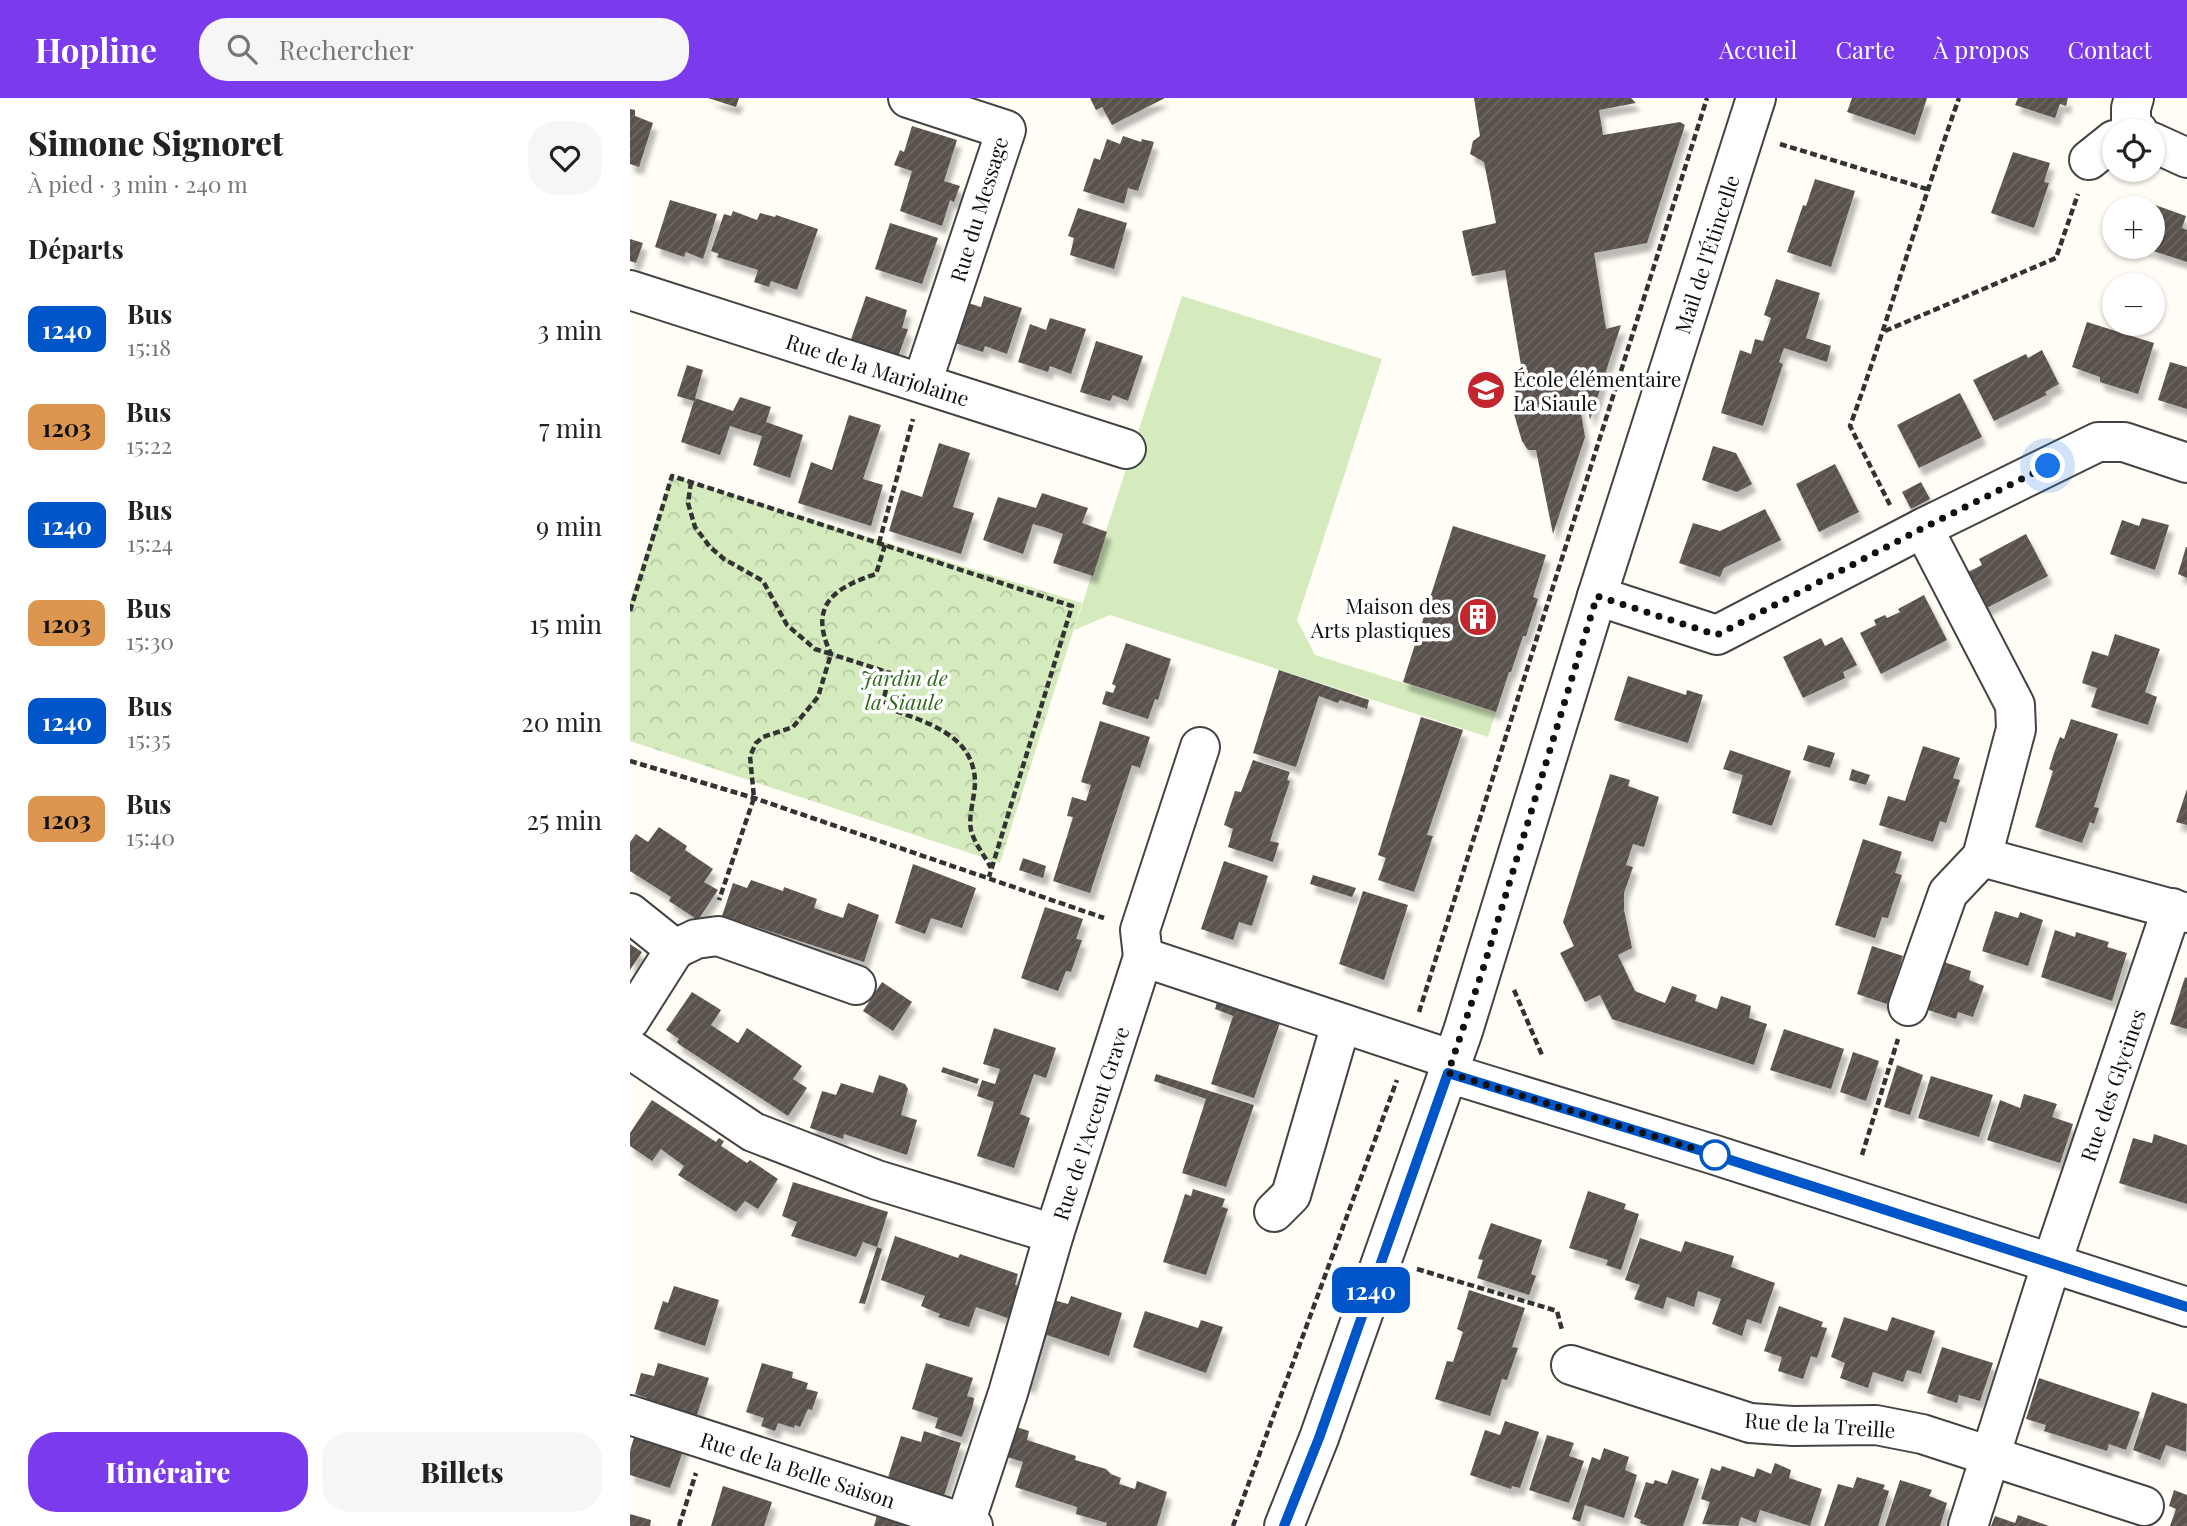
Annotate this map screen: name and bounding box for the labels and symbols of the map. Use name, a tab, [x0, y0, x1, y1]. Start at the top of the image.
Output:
street label: Rue du Message	[943, 133, 1013, 285]
street label: Mail de l'Étincelle	[1667, 171, 1745, 337]
street label: Rue de la Marjolaine	[783, 326, 973, 412]
place label: École élémentaire La Siaule	[1513, 364, 1681, 416]
school or university icon: École élémentaire La Siaule	[1465, 369, 1507, 411]
your location	[2030, 448, 2065, 483]
place label: Maison des Arts plastiques	[1310, 591, 1451, 643]
building icon: Maison des Arts plastiques	[1457, 596, 1499, 638]
park label: Jardin de la Siaule	[860, 663, 948, 715]
street label: Rue des Glycines	[2073, 1005, 2151, 1165]
street label: Rue de l'Accent Grave	[1045, 1022, 1135, 1224]
unlabelled marker	[1700, 1140, 1730, 1170]
line badge: 1240	[1322, 1267, 1420, 1313]
street label: Rue de la Treille	[1744, 1405, 1896, 1443]
street label: Rue de la Belle Saison	[697, 1424, 899, 1514]

